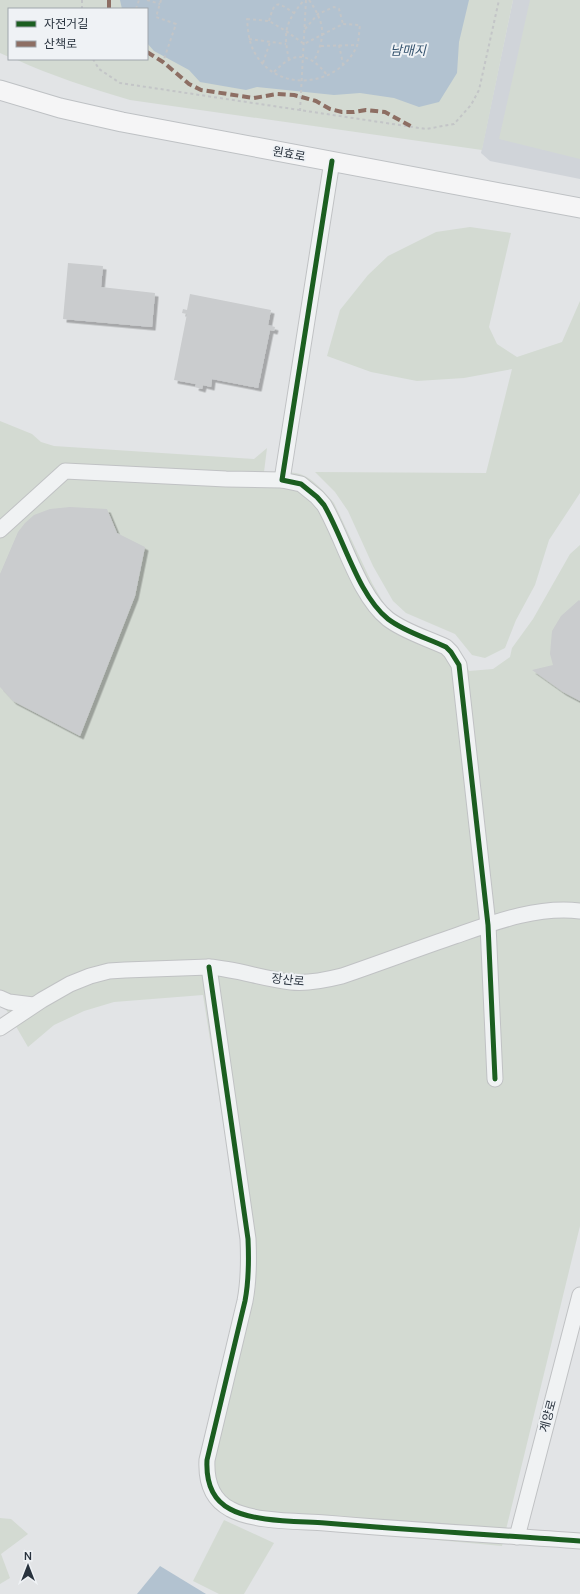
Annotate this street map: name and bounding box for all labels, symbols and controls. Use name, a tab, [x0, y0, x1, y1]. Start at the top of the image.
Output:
legend	[8, 8, 148, 60]
text: 자전거길	[44, 15, 88, 32]
text: 산책로	[44, 35, 77, 52]
water label: 남매지	[390, 41, 427, 59]
street label: 원효로	[271, 142, 307, 165]
street label: 장산로	[271, 969, 305, 990]
street label: 계양로	[535, 1398, 560, 1434]
north arrow	[8, 1546, 48, 1586]
text: N	[24, 1548, 32, 1563]

